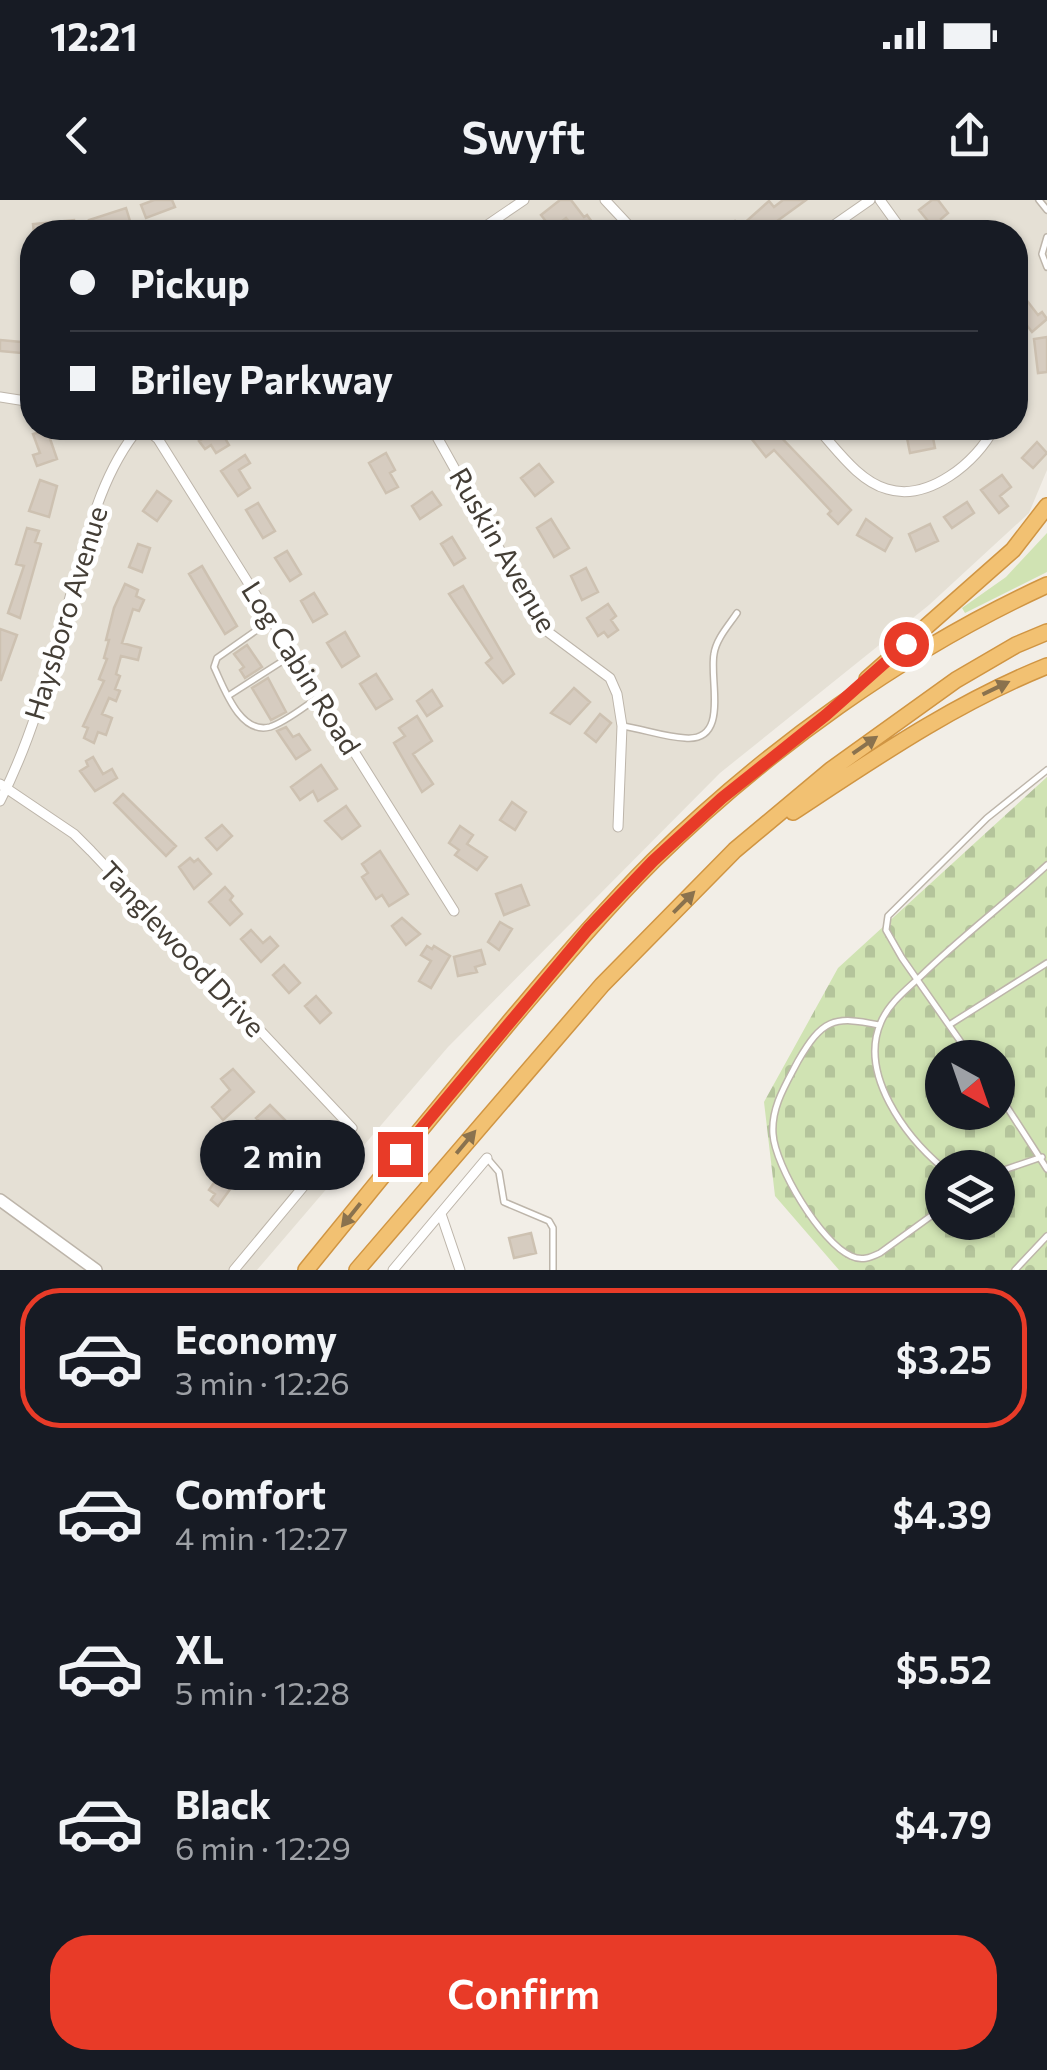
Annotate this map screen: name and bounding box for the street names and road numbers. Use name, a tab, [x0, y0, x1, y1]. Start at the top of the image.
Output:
street label: Ruskin Avenue	[443, 461, 565, 638]
street label: Haysboro Avenue	[16, 502, 114, 724]
street label: Log Cabin Road	[235, 575, 369, 760]
street label: Tanglewood Drive	[93, 854, 273, 1043]

